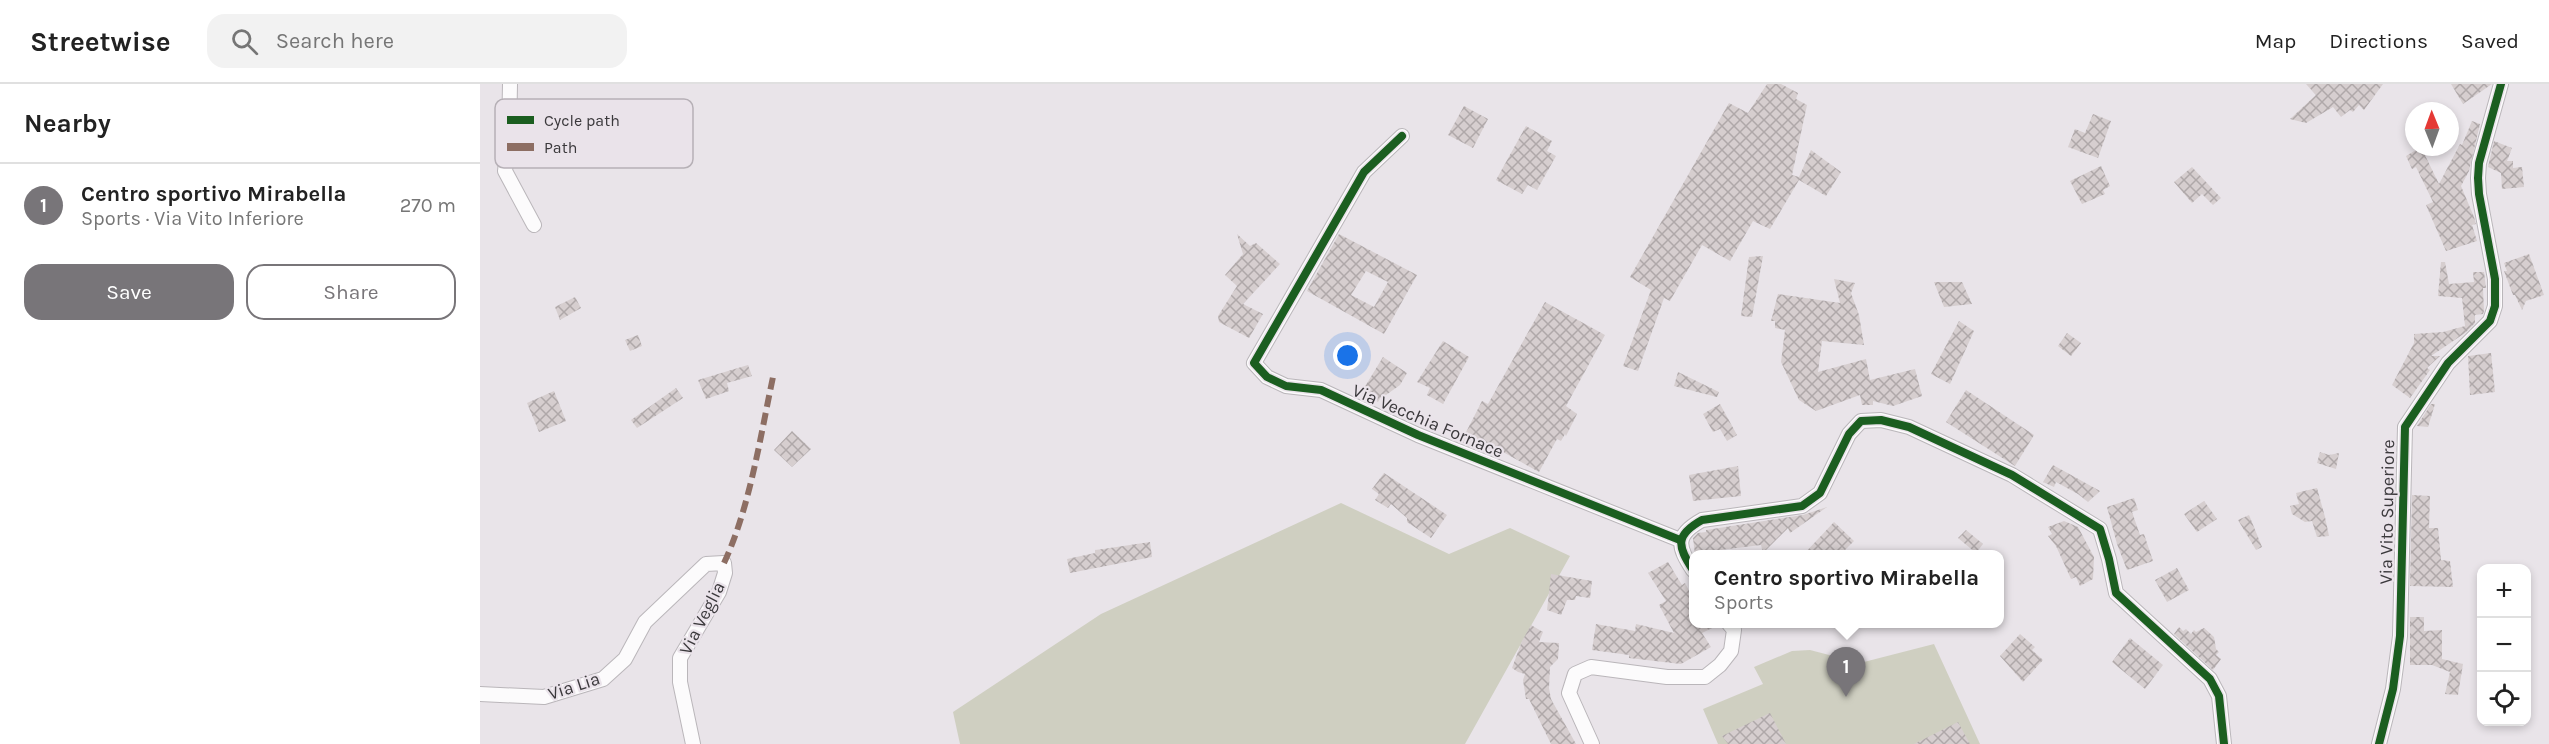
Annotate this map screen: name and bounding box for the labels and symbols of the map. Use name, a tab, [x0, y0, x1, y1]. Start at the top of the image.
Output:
legend	[495, 99, 693, 168]
north arrow	[2405, 102, 2459, 156]
text: Cycle path	[544, 111, 620, 130]
text: Path	[544, 138, 577, 157]
your location	[1333, 341, 1362, 370]
street label: Via Vecchia Fornace	[1349, 379, 1507, 463]
street label: Via Vito Superiore	[2375, 439, 2399, 585]
street label: Via Veglia	[674, 578, 730, 658]
pin: 1	[1826, 648, 1866, 697]
street label: Via Lia	[545, 667, 603, 705]

